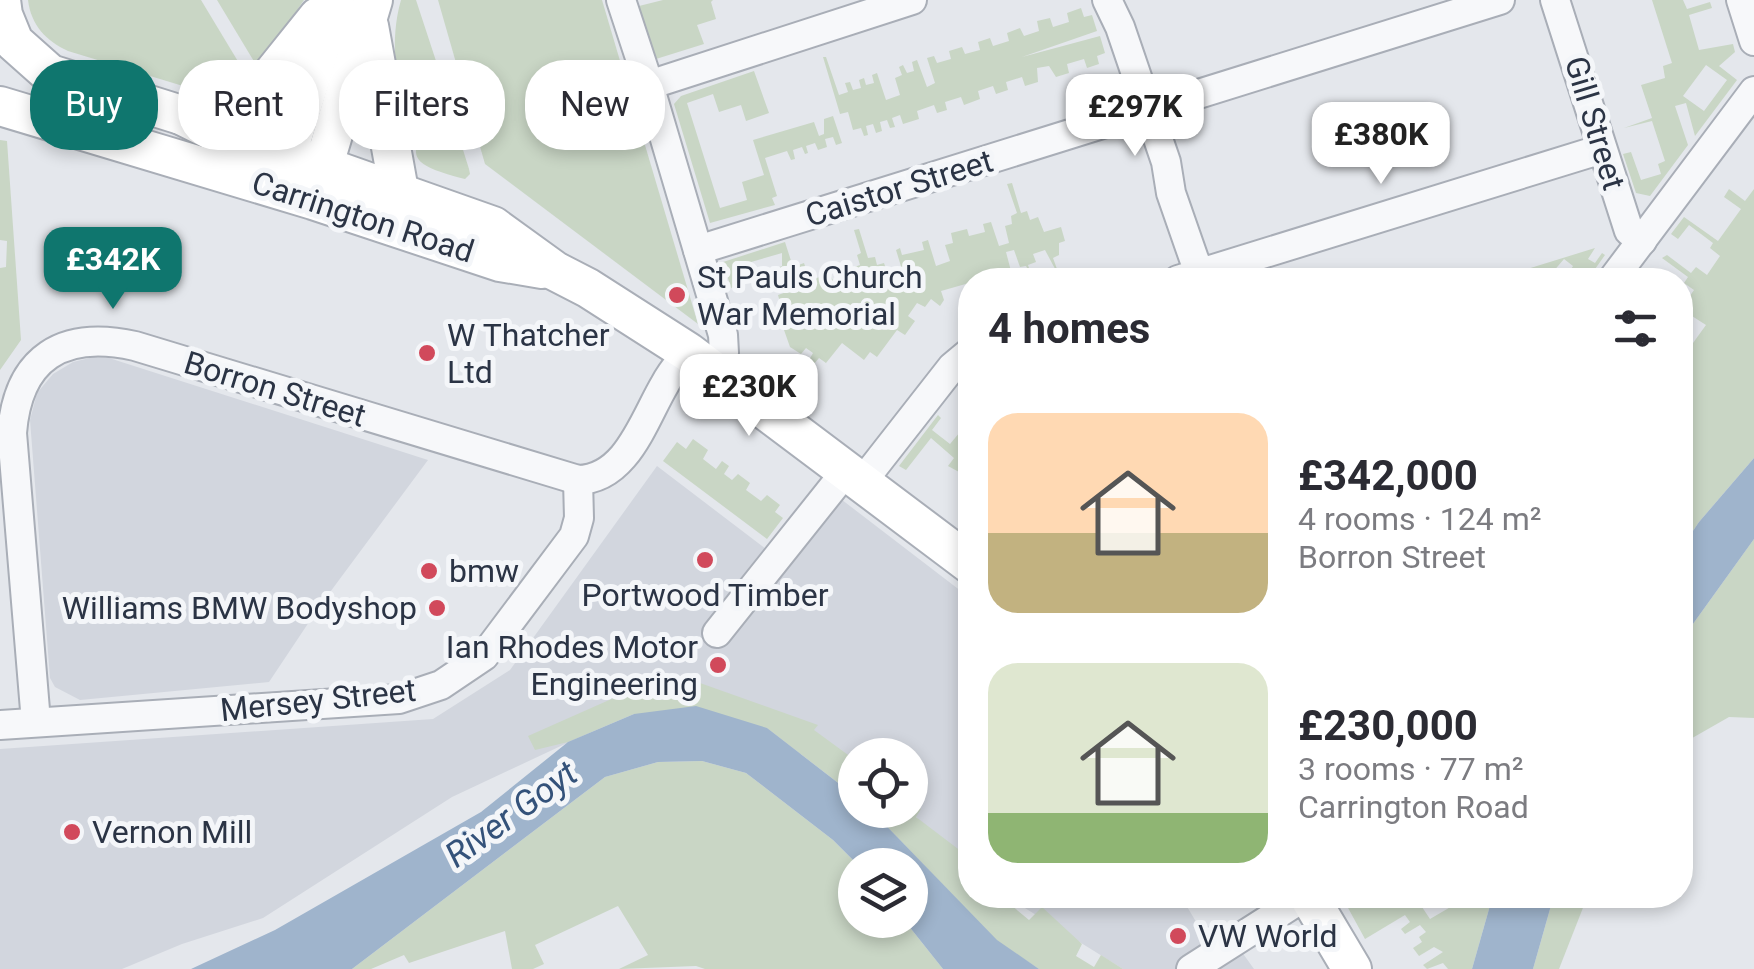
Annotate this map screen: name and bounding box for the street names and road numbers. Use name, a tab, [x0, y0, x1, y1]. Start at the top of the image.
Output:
street label: Gill Street	[1557, 52, 1633, 194]
street label: Caistor Street	[801, 141, 997, 235]
street label: Carrington Road	[247, 163, 479, 271]
street label: Borron Street	[180, 343, 370, 435]
street label: Mersey Street	[218, 671, 418, 729]

